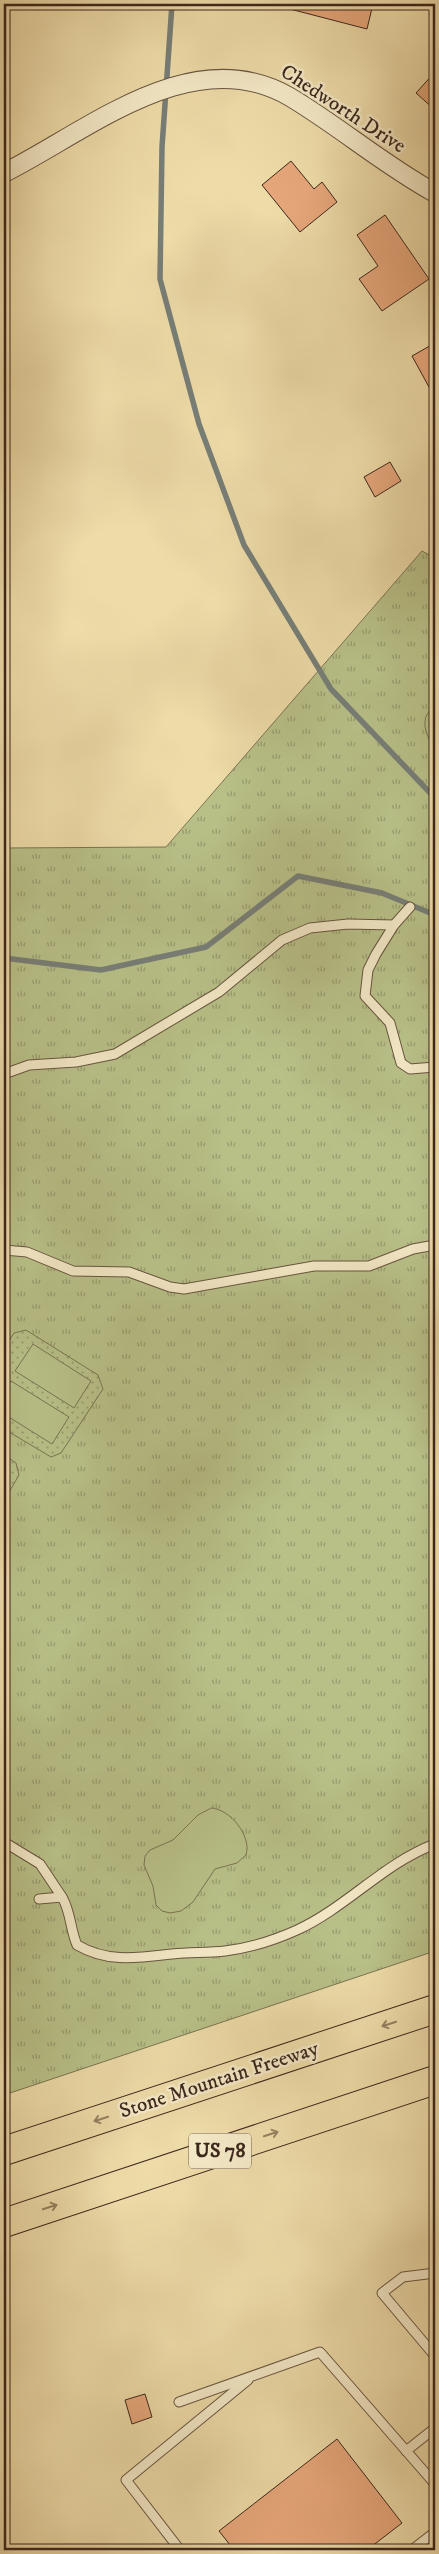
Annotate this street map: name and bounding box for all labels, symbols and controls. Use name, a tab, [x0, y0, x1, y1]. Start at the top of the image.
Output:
street label: Chedworth Drive	[275, 59, 411, 159]
one-way arrow	[381, 2020, 397, 2030]
street label: Stone Mountain Freeway	[116, 2035, 323, 2124]
one-way arrow	[94, 2114, 110, 2124]
one-way arrow	[262, 2129, 278, 2139]
road number: US 78	[189, 2134, 251, 2168]
one-way arrow	[42, 2202, 58, 2212]

